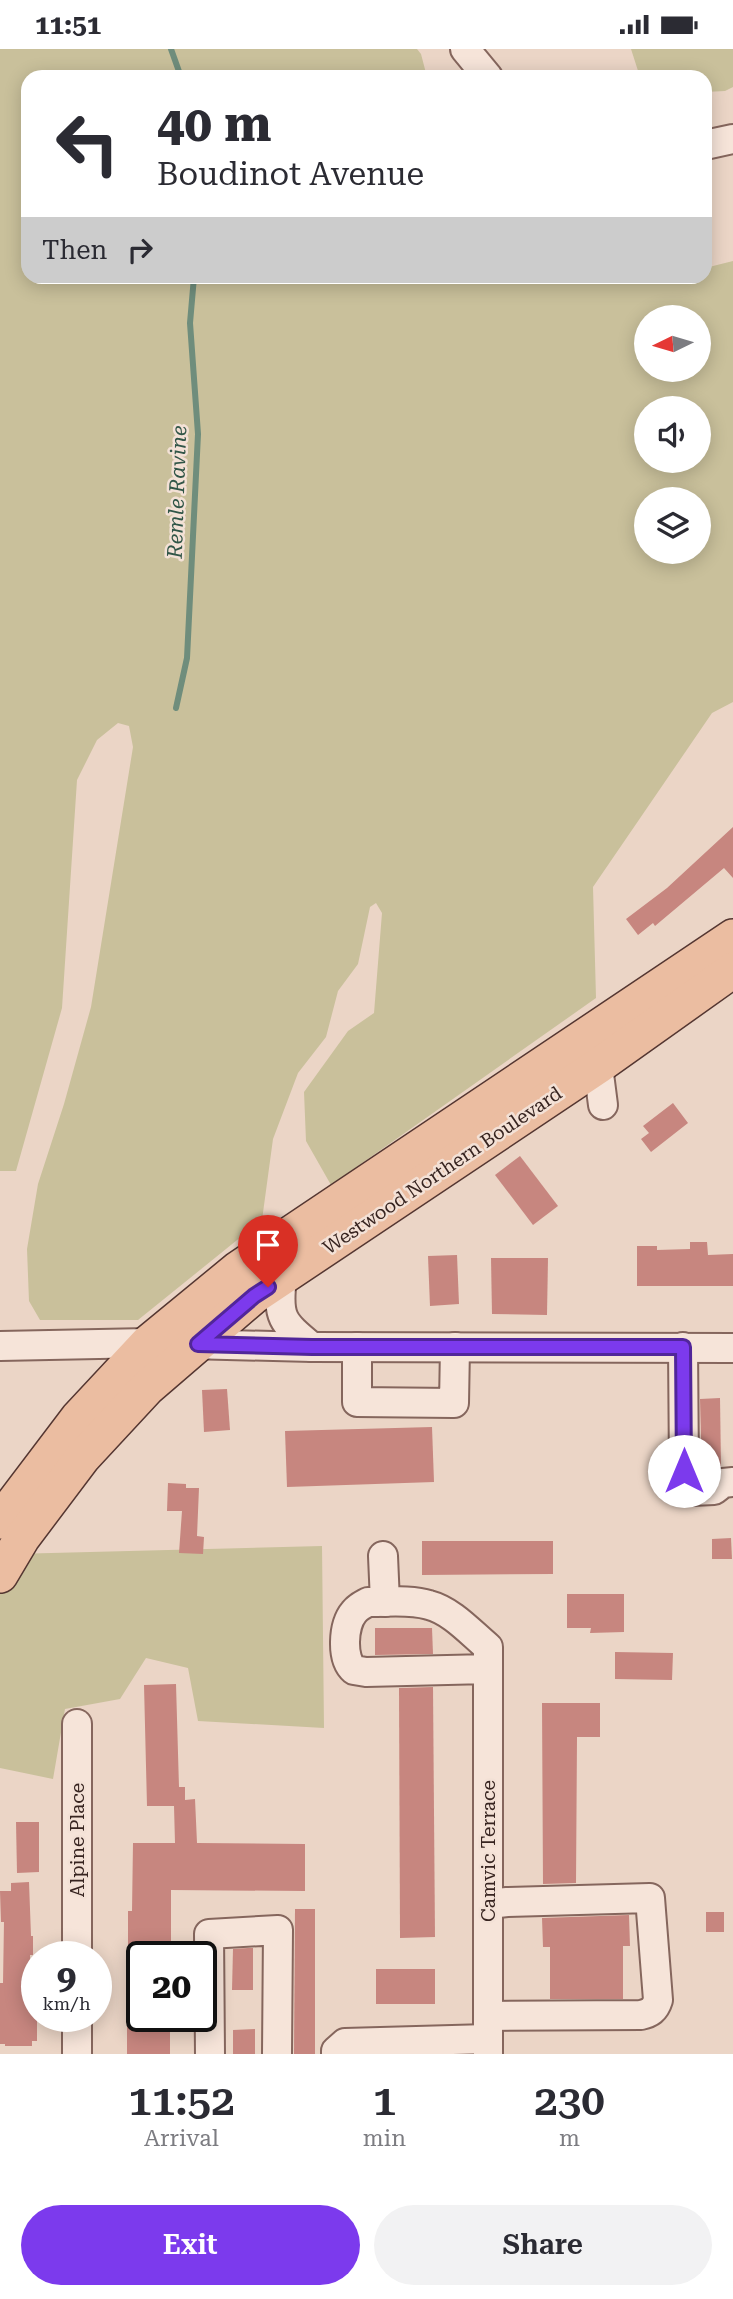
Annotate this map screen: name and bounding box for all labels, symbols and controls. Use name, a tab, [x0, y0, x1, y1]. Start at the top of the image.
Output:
text: 11:51	[35, 10, 101, 40]
text: 40 m	[157, 96, 272, 153]
icon: left	[42, 98, 133, 189]
text: Boudinot Avenue	[157, 155, 424, 193]
icon: right	[121, 231, 159, 269]
text: Then	[42, 235, 107, 265]
north arrow	[634, 305, 710, 381]
map controls	[634, 305, 711, 564]
button: sound	[634, 396, 711, 473]
water label: Remle Ravine	[163, 425, 191, 560]
button: layers	[634, 487, 711, 564]
street label: Westwood Northern Boulevard	[318, 1082, 566, 1259]
pin	[238, 1215, 298, 1287]
icon: arrive	[249, 1226, 287, 1264]
position arrow	[647, 1434, 721, 1508]
street label: Camvic Terrace	[477, 1780, 500, 1922]
street label: Alpine Place	[66, 1783, 89, 1897]
speed limit sign: 20	[126, 1941, 217, 2032]
text: 9	[57, 1957, 76, 1998]
text: km/h	[42, 1993, 91, 2014]
text: 11:52	[128, 2076, 235, 2125]
text: 1	[373, 2076, 396, 2125]
text: 230	[534, 2076, 605, 2125]
text: Arrival	[144, 2125, 219, 2152]
text: min	[363, 2125, 406, 2152]
text: m	[559, 2125, 580, 2152]
button: Exit	[21, 2205, 360, 2285]
button: Share	[374, 2205, 712, 2285]

